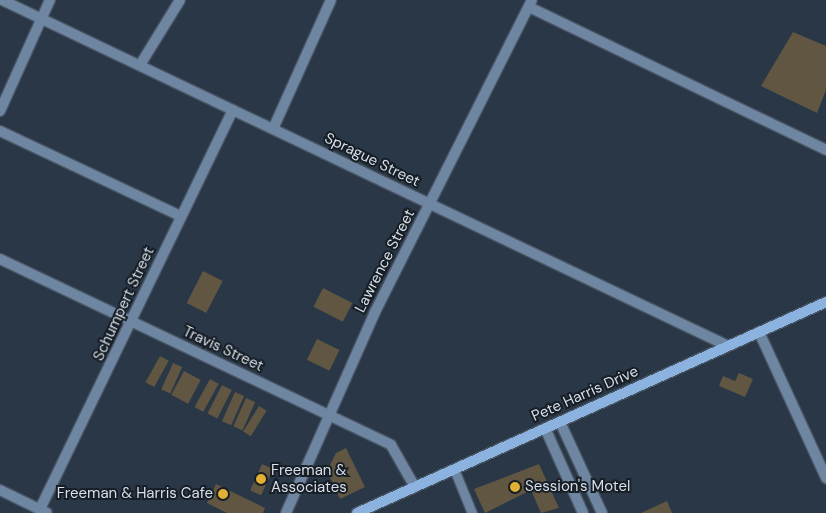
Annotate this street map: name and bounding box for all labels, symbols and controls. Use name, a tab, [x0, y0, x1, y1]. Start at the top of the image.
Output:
street label: Sprague Street	[321, 129, 423, 191]
street label: Lawrence Street	[351, 206, 419, 316]
street label: Schumpert Street	[90, 244, 158, 364]
street label: Travis Street	[180, 323, 266, 375]
street label: Pete Harris Drive	[529, 362, 641, 426]
place label: Freeman & Associates	[271, 461, 347, 496]
marker: Freeman & Associates	[255, 473, 267, 485]
place label: Session's Motel	[525, 478, 630, 496]
marker: Session's Motel	[509, 481, 521, 493]
place label: Freeman & Harris Cafe	[57, 485, 213, 503]
marker: Freeman & Harris Cafe	[217, 488, 229, 500]

